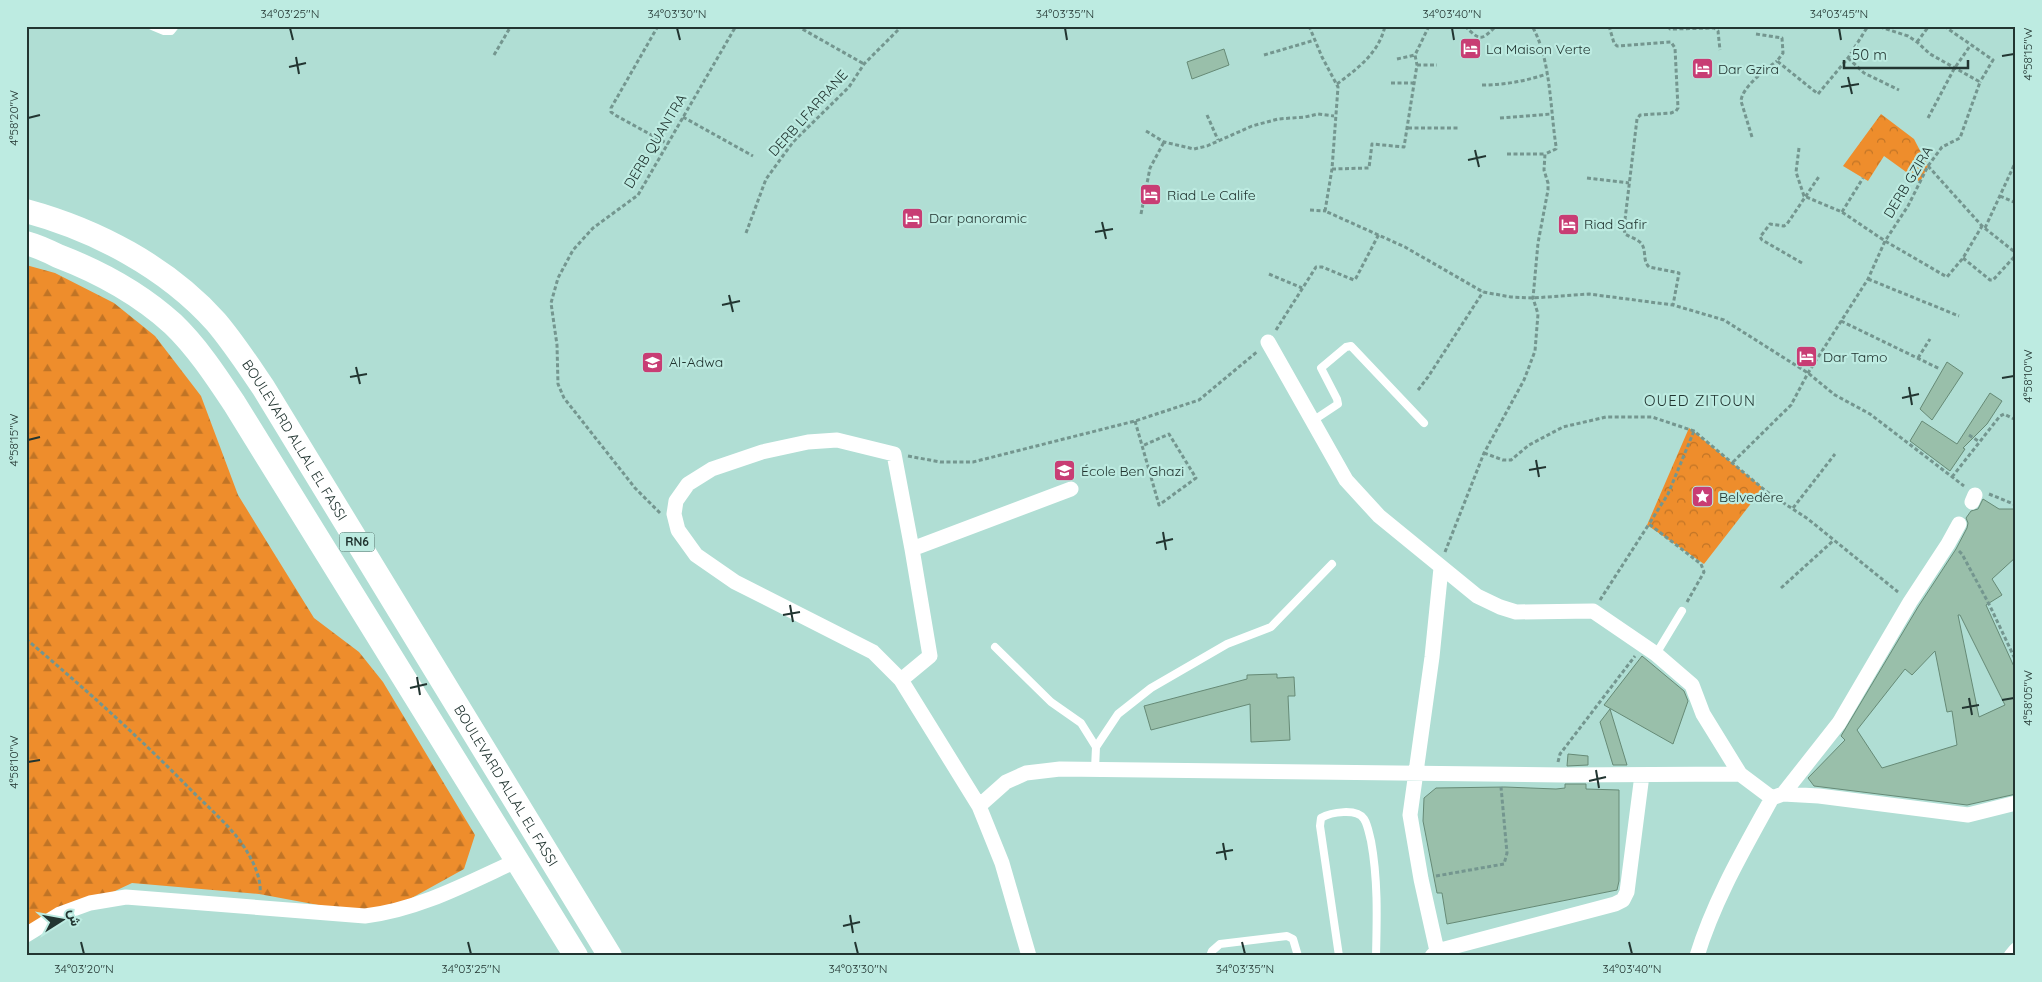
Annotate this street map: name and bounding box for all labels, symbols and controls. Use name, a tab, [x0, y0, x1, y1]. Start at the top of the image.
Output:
text: 34°03'25"N	[261, 6, 319, 21]
text: 34°03'30"N	[647, 6, 707, 21]
text: 34°03'35"N	[1036, 6, 1094, 21]
text: 34°03'40"N	[1422, 6, 1482, 21]
text: 34°03'45"N	[1810, 6, 1868, 21]
text: 4°58'15"W	[2020, 27, 2035, 80]
hotel icon: La Maison Verte	[1458, 37, 1482, 61]
scale bar	[1844, 38, 1968, 70]
place label: La Maison Verte	[1486, 40, 1591, 58]
text: 50 m	[1852, 45, 1887, 64]
hotel icon: Dar Gzira	[1690, 57, 1714, 81]
place label: Dar Gzira	[1718, 60, 1779, 78]
street label: DERB LFARRANE	[764, 66, 852, 160]
text: 4°58'20"W	[6, 90, 21, 146]
street label: DERB QUANTRA	[620, 90, 690, 192]
street label: DERB GZIRA	[1879, 143, 1937, 221]
hotel icon: Riad Le Calife	[1139, 183, 1163, 207]
place label: Riad Le Calife	[1167, 186, 1256, 204]
hotel icon: Dar panoramic	[901, 206, 925, 230]
place label: Dar panoramic	[929, 209, 1027, 227]
hotel icon: Riad Safir	[1556, 212, 1580, 236]
place label: Riad Safir	[1584, 215, 1648, 233]
hotel icon: Dar Tamo	[1795, 345, 1819, 369]
place label: Dar Tamo	[1823, 348, 1888, 366]
text: 4°58'10"W	[2020, 349, 2035, 403]
school or university icon: Al-Adwa	[641, 350, 665, 374]
place label: Al-Adwa	[669, 353, 723, 371]
street label: BOULEVARD ALLAL EL FASSI	[238, 356, 351, 524]
district label: OUED ZITOUN	[1644, 391, 1756, 410]
text: 4°58'15"W	[6, 413, 21, 466]
school or university icon: École Ben Ghazi	[1053, 459, 1077, 483]
place label: École Ben Ghazi	[1081, 462, 1184, 480]
place icon: Belvedère	[1691, 485, 1715, 509]
place label: Belvedère	[1719, 488, 1784, 506]
road number: RN6	[340, 532, 374, 552]
text: 4°58'05"W	[2020, 670, 2035, 726]
street label: BOULEVARD ALLAL EL FASSI	[450, 702, 562, 870]
text: 4°58'10"W	[6, 735, 21, 789]
north arrow	[38, 894, 88, 944]
text: ش	[64, 908, 85, 928]
text: 34°03'20"N	[54, 961, 114, 976]
text: 34°03'25"N	[442, 961, 500, 976]
text: 34°03'30"N	[828, 961, 888, 976]
text: 34°03'35"N	[1216, 961, 1274, 976]
text: 34°03'40"N	[1602, 961, 1662, 976]

